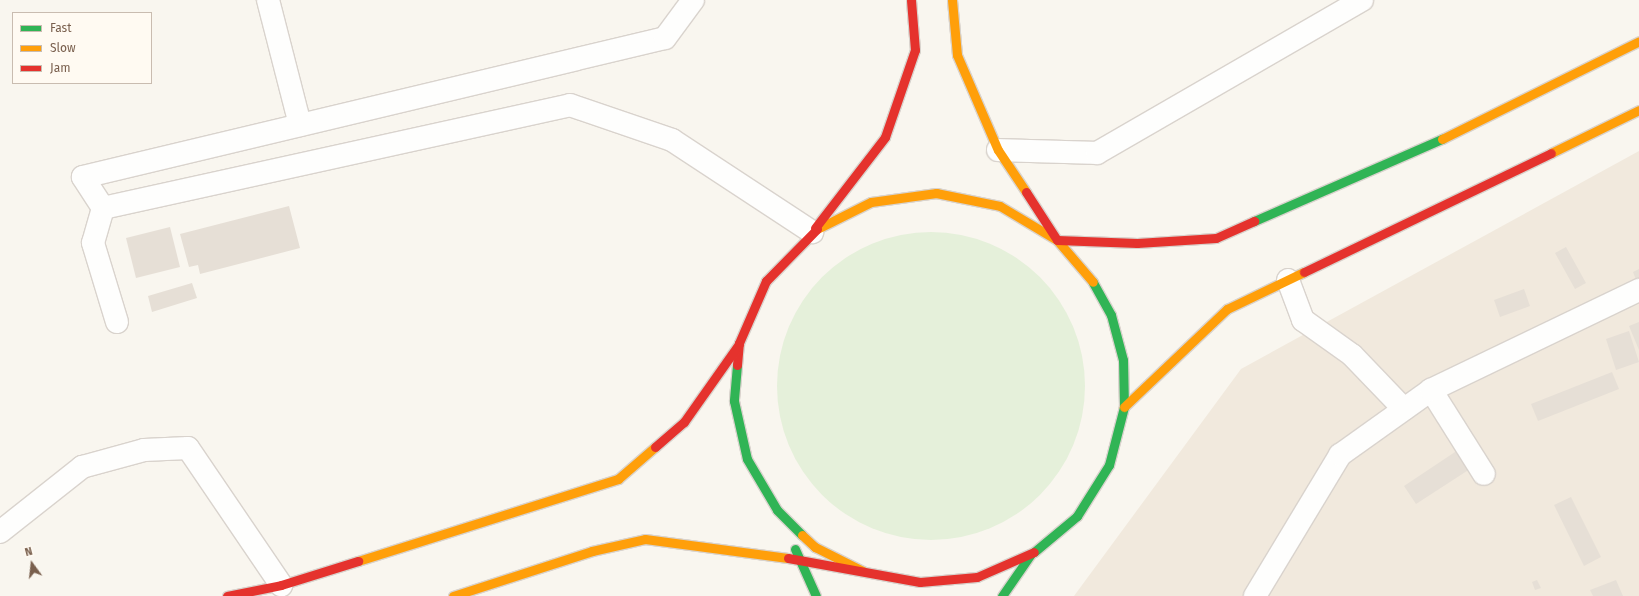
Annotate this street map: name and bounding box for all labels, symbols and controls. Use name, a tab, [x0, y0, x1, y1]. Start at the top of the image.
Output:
legend	[12, 12, 152, 84]
text: Fast	[50, 21, 72, 35]
text: Slow	[50, 41, 76, 55]
text: Jam	[50, 61, 70, 75]
north arrow	[12, 544, 52, 584]
text: N	[24, 545, 34, 559]

